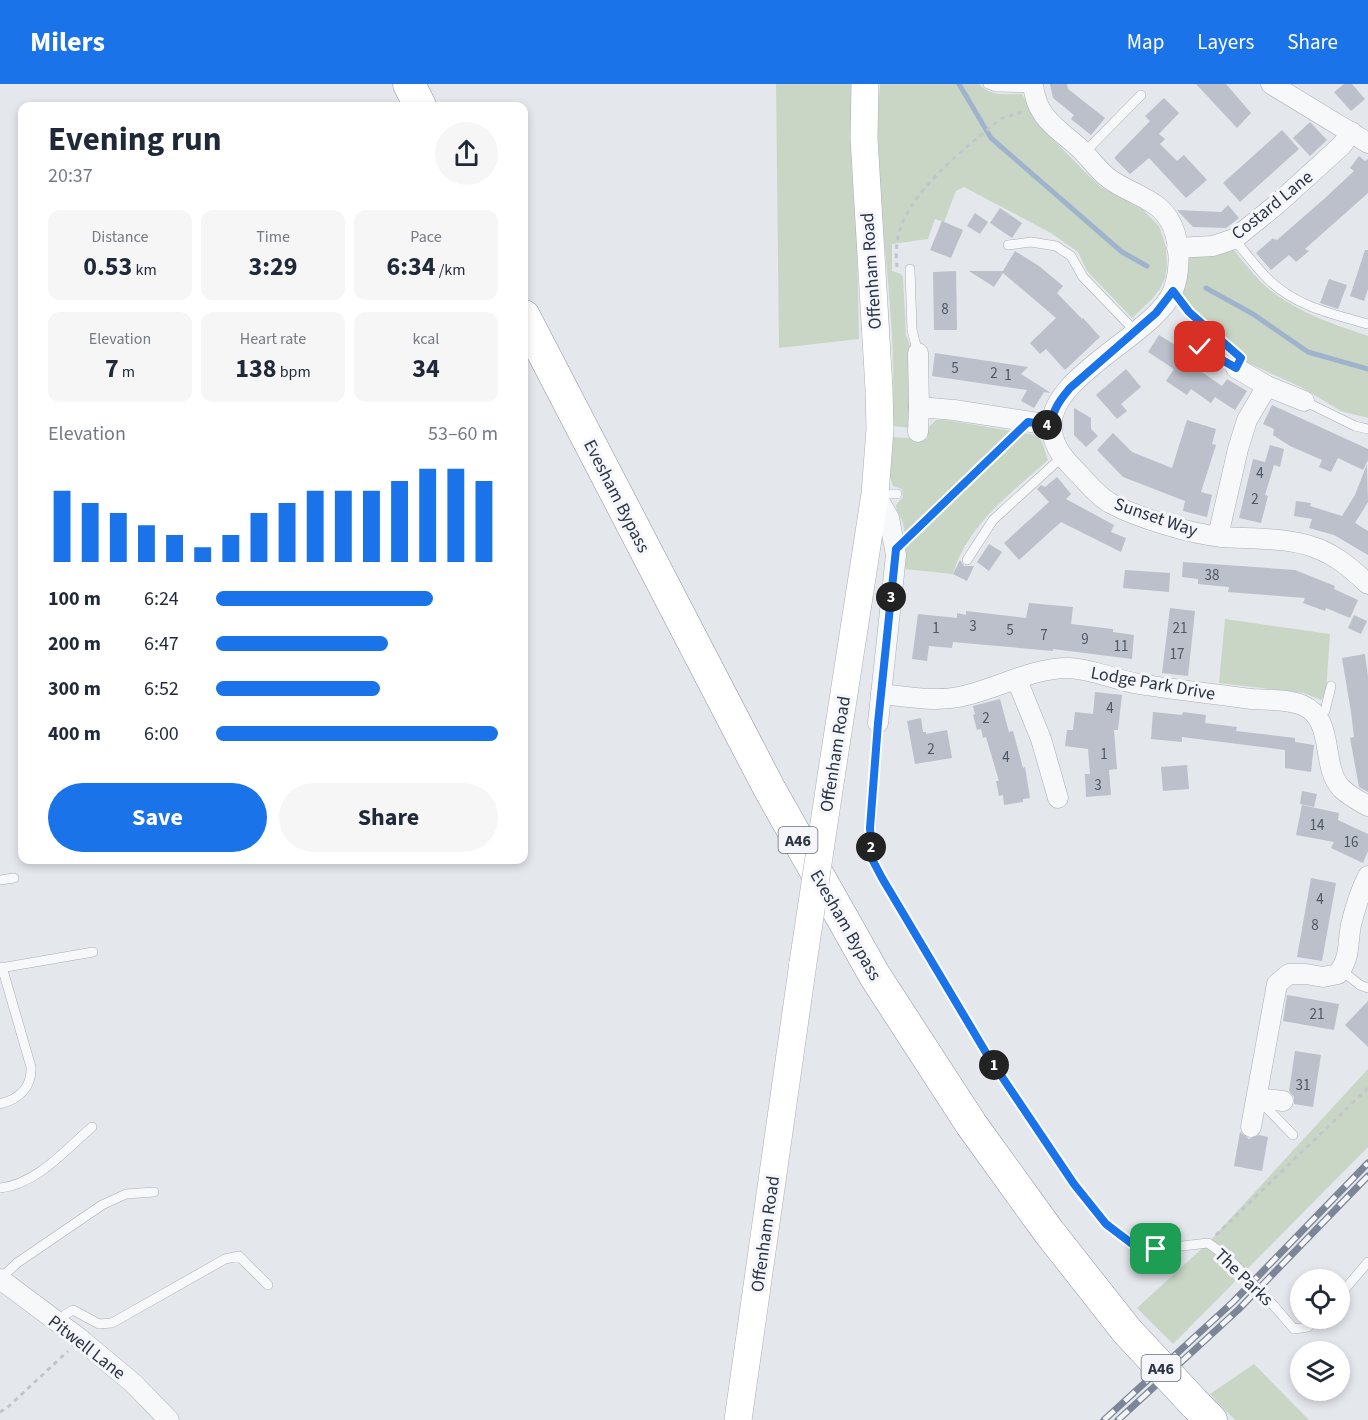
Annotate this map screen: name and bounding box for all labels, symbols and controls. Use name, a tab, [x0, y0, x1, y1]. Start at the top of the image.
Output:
text: Milers	[30, 22, 105, 62]
text: Map	[1127, 27, 1164, 57]
text: Layers	[1197, 27, 1254, 57]
text: Share	[1287, 27, 1338, 57]
text: Evening run	[48, 116, 222, 163]
button: share	[435, 122, 498, 185]
text: 20:37	[48, 162, 93, 190]
street label: Costard Lane	[1226, 165, 1318, 246]
street label: Offenham Road	[855, 212, 888, 330]
text: Distance	[92, 226, 148, 248]
text: Time	[256, 226, 290, 248]
text: Pace	[410, 226, 442, 248]
text: 0.53	[83, 248, 132, 285]
text: 3:29	[249, 248, 297, 285]
text: 6:34	[387, 248, 436, 285]
text: km	[132, 259, 157, 281]
text: /km	[436, 259, 465, 281]
house number: 8	[941, 299, 949, 320]
pin	[1174, 321, 1225, 372]
text: Elevation	[89, 328, 151, 350]
text: Heart rate	[240, 328, 306, 350]
text: kcal	[413, 328, 439, 350]
icon: check	[1183, 330, 1216, 363]
text: 7	[105, 350, 119, 387]
text: 138	[235, 350, 276, 387]
text: 34	[412, 350, 440, 387]
house number: 5	[951, 358, 959, 379]
text: m	[119, 361, 135, 383]
text: bpm	[276, 361, 311, 383]
house number: 2	[990, 363, 998, 384]
house number: 1	[1004, 365, 1012, 386]
pin: 4	[1032, 410, 1062, 440]
text: 4	[1043, 414, 1051, 436]
text: Elevation	[48, 420, 126, 448]
text: 53–60 m	[428, 420, 498, 448]
street label: Evesham Bypass	[577, 435, 656, 557]
house number: 4	[1256, 463, 1264, 484]
house number: 2	[1251, 489, 1259, 510]
street label: Sunset Way	[1111, 492, 1201, 544]
house number: 38	[1205, 565, 1219, 586]
pin: 3	[876, 582, 906, 612]
text: 100 m	[48, 585, 101, 613]
text: 6:24	[144, 585, 179, 613]
text: 3	[887, 586, 895, 608]
house number: 3	[969, 616, 977, 637]
house number: 1	[932, 618, 940, 639]
house number: 21	[1173, 618, 1187, 639]
house number: 5	[1006, 620, 1014, 641]
house number: 7	[1040, 625, 1048, 646]
house number: 9	[1081, 629, 1089, 650]
text: 200 m	[48, 630, 101, 658]
text: 6:47	[144, 630, 179, 658]
house number: 11	[1114, 636, 1128, 657]
house number: 17	[1170, 644, 1184, 665]
street label: Lodge Park Drive	[1089, 660, 1217, 707]
text: 300 m	[48, 675, 101, 703]
text: 6:52	[144, 675, 179, 703]
street label: Offenham Road	[814, 694, 857, 814]
house number: 4	[1106, 698, 1114, 719]
house number: 2	[982, 708, 990, 729]
text: 400 m	[48, 720, 101, 748]
text: 6:00	[144, 720, 179, 748]
house number: 2	[927, 739, 935, 760]
house number: 1	[1100, 744, 1108, 765]
house number: 4	[1002, 747, 1010, 768]
house number: 3	[1094, 775, 1102, 796]
button: Save	[48, 783, 267, 852]
button: Share	[279, 783, 498, 852]
house number: 14	[1310, 815, 1325, 836]
road number: A46	[778, 827, 818, 853]
pin: 2	[856, 832, 886, 862]
house number: 16	[1344, 832, 1358, 853]
text: 2	[867, 836, 875, 858]
street label: Evesham Bypass	[804, 865, 887, 985]
house number: 4	[1316, 889, 1324, 910]
house number: 8	[1311, 915, 1319, 936]
house number: 21	[1310, 1004, 1324, 1025]
pin: 1	[979, 1050, 1009, 1080]
text: 1	[990, 1054, 998, 1076]
house number: 31	[1296, 1075, 1310, 1096]
street label: Offenham Road	[745, 1174, 786, 1294]
pin	[1130, 1223, 1181, 1274]
icon: arrive	[1139, 1232, 1172, 1265]
street label: The Parks	[1209, 1243, 1279, 1312]
map controls	[1290, 1269, 1350, 1401]
button: locate	[1290, 1269, 1350, 1329]
street label: Pitwell Lane	[43, 1309, 131, 1386]
button: layers	[1290, 1341, 1350, 1401]
road number: A46	[1142, 1355, 1180, 1381]

